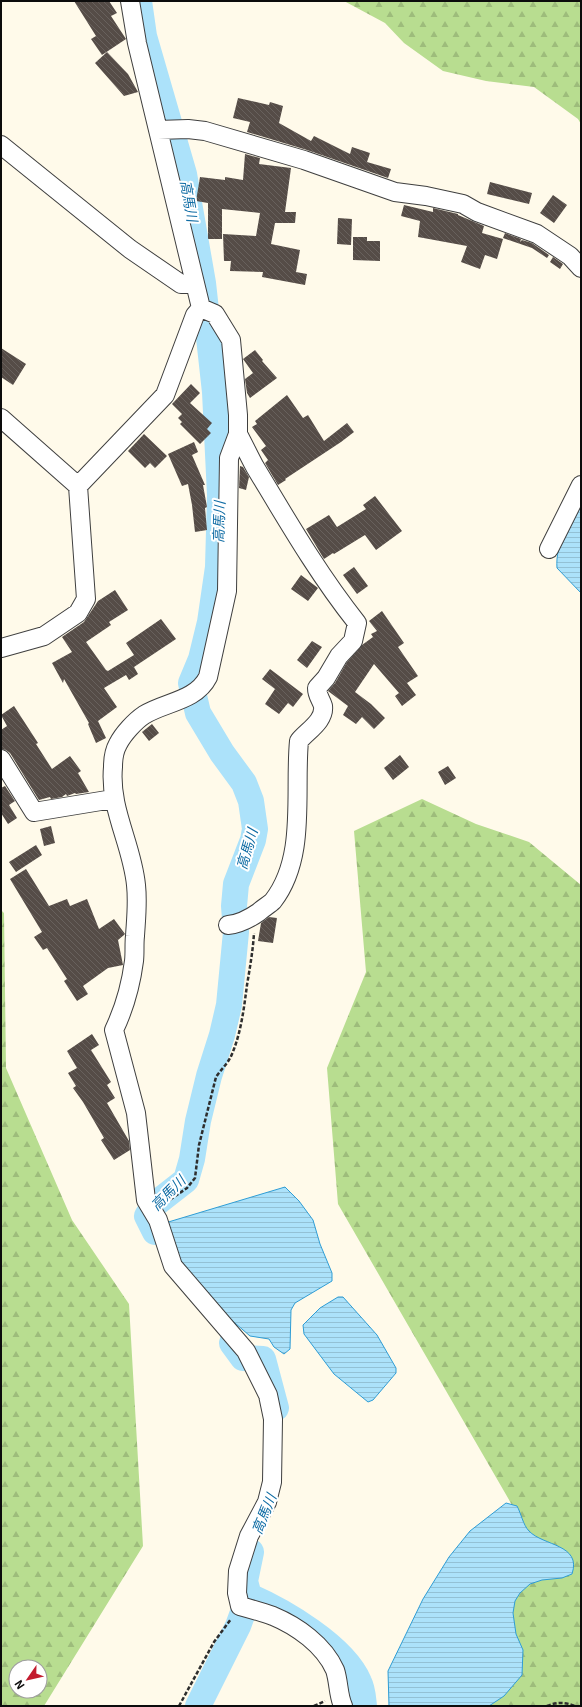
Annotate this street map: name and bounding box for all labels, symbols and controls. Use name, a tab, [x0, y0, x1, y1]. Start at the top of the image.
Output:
water label: 高馬川	[176, 178, 204, 225]
water label: 高馬川	[207, 499, 229, 543]
water label: 高馬川	[231, 824, 262, 872]
water label: 高馬川	[145, 1169, 191, 1214]
water label: 高馬川	[246, 1489, 281, 1537]
north arrow	[8, 1659, 48, 1699]
text: N	[10, 1677, 28, 1693]

